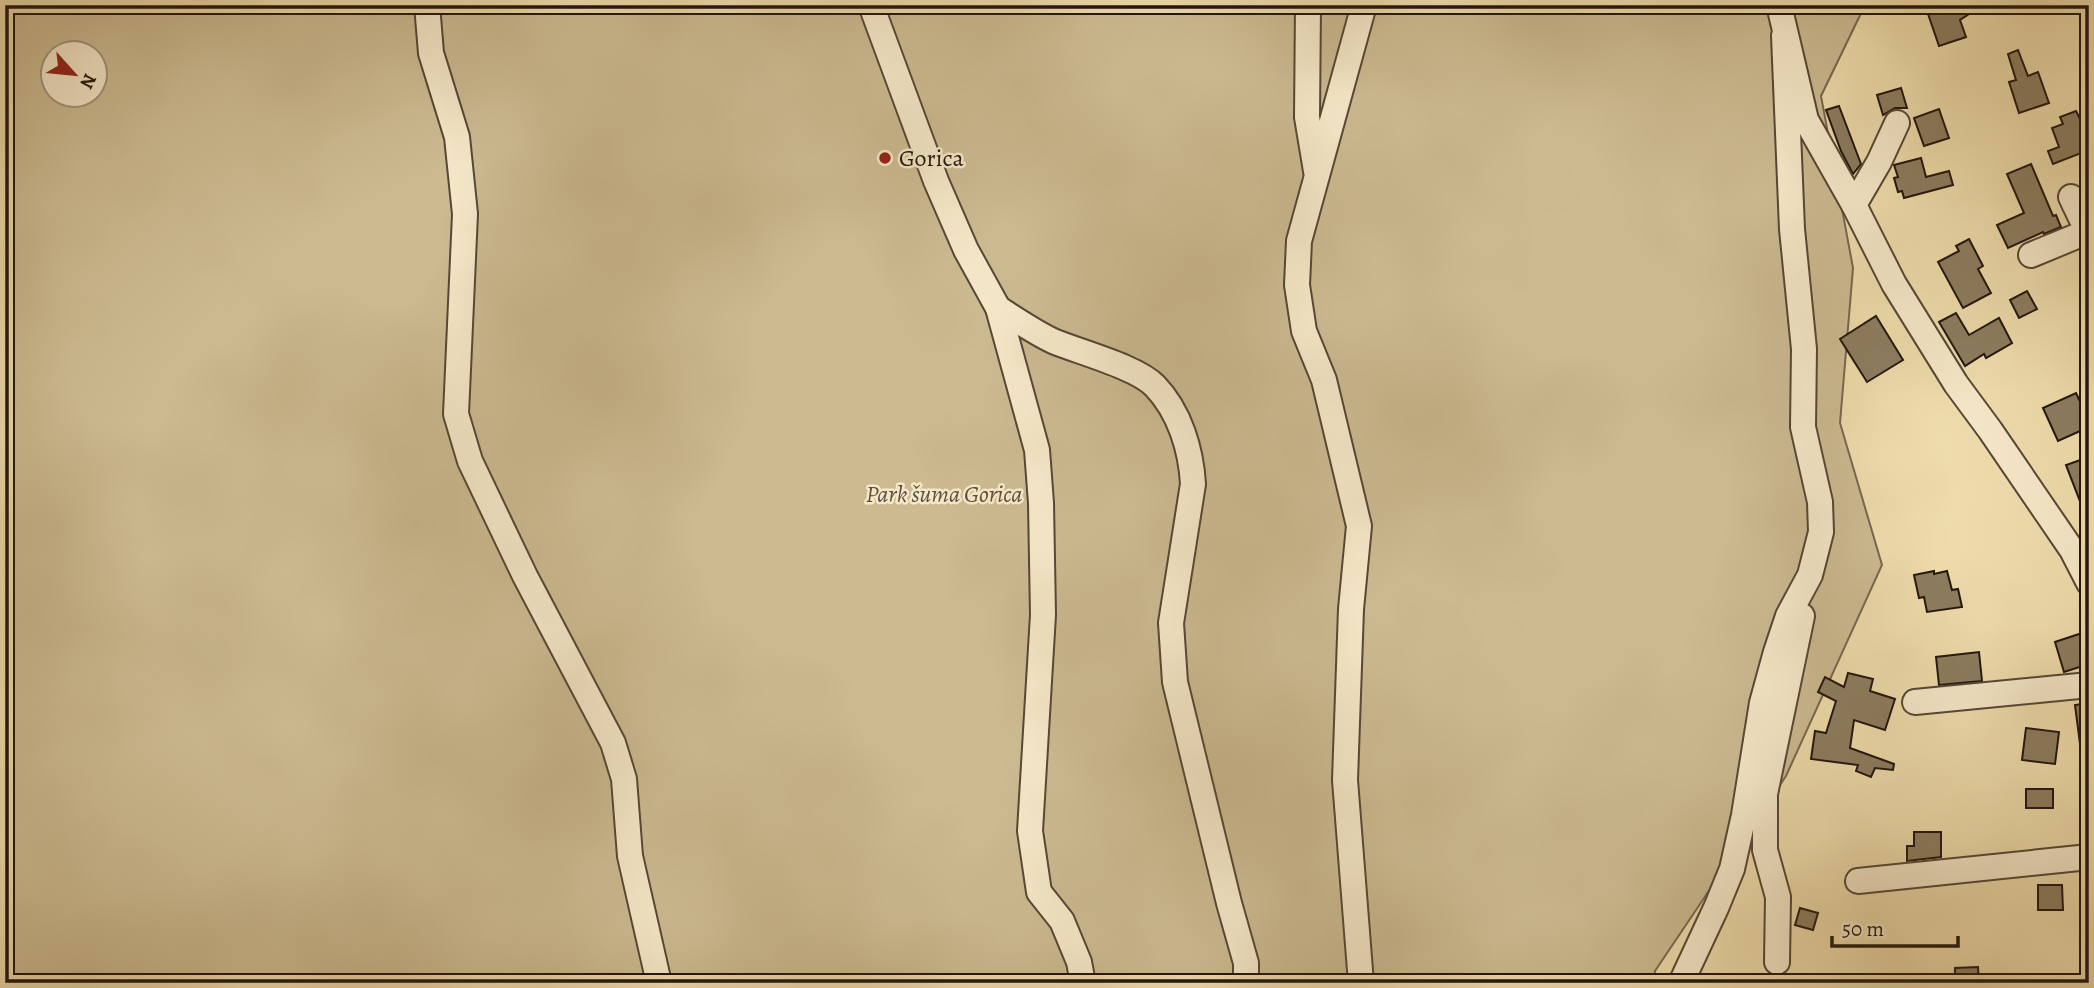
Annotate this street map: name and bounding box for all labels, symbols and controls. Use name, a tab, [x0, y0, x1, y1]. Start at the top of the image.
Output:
north arrow	[38, 38, 108, 108]
text: N	[73, 69, 103, 93]
place label: Gorica	[899, 142, 964, 174]
marker: Gorica	[877, 150, 893, 166]
park label: Park šuma Gorica	[866, 478, 1022, 510]
scale bar	[1832, 904, 1958, 948]
text: 50 m	[1842, 915, 1884, 943]

